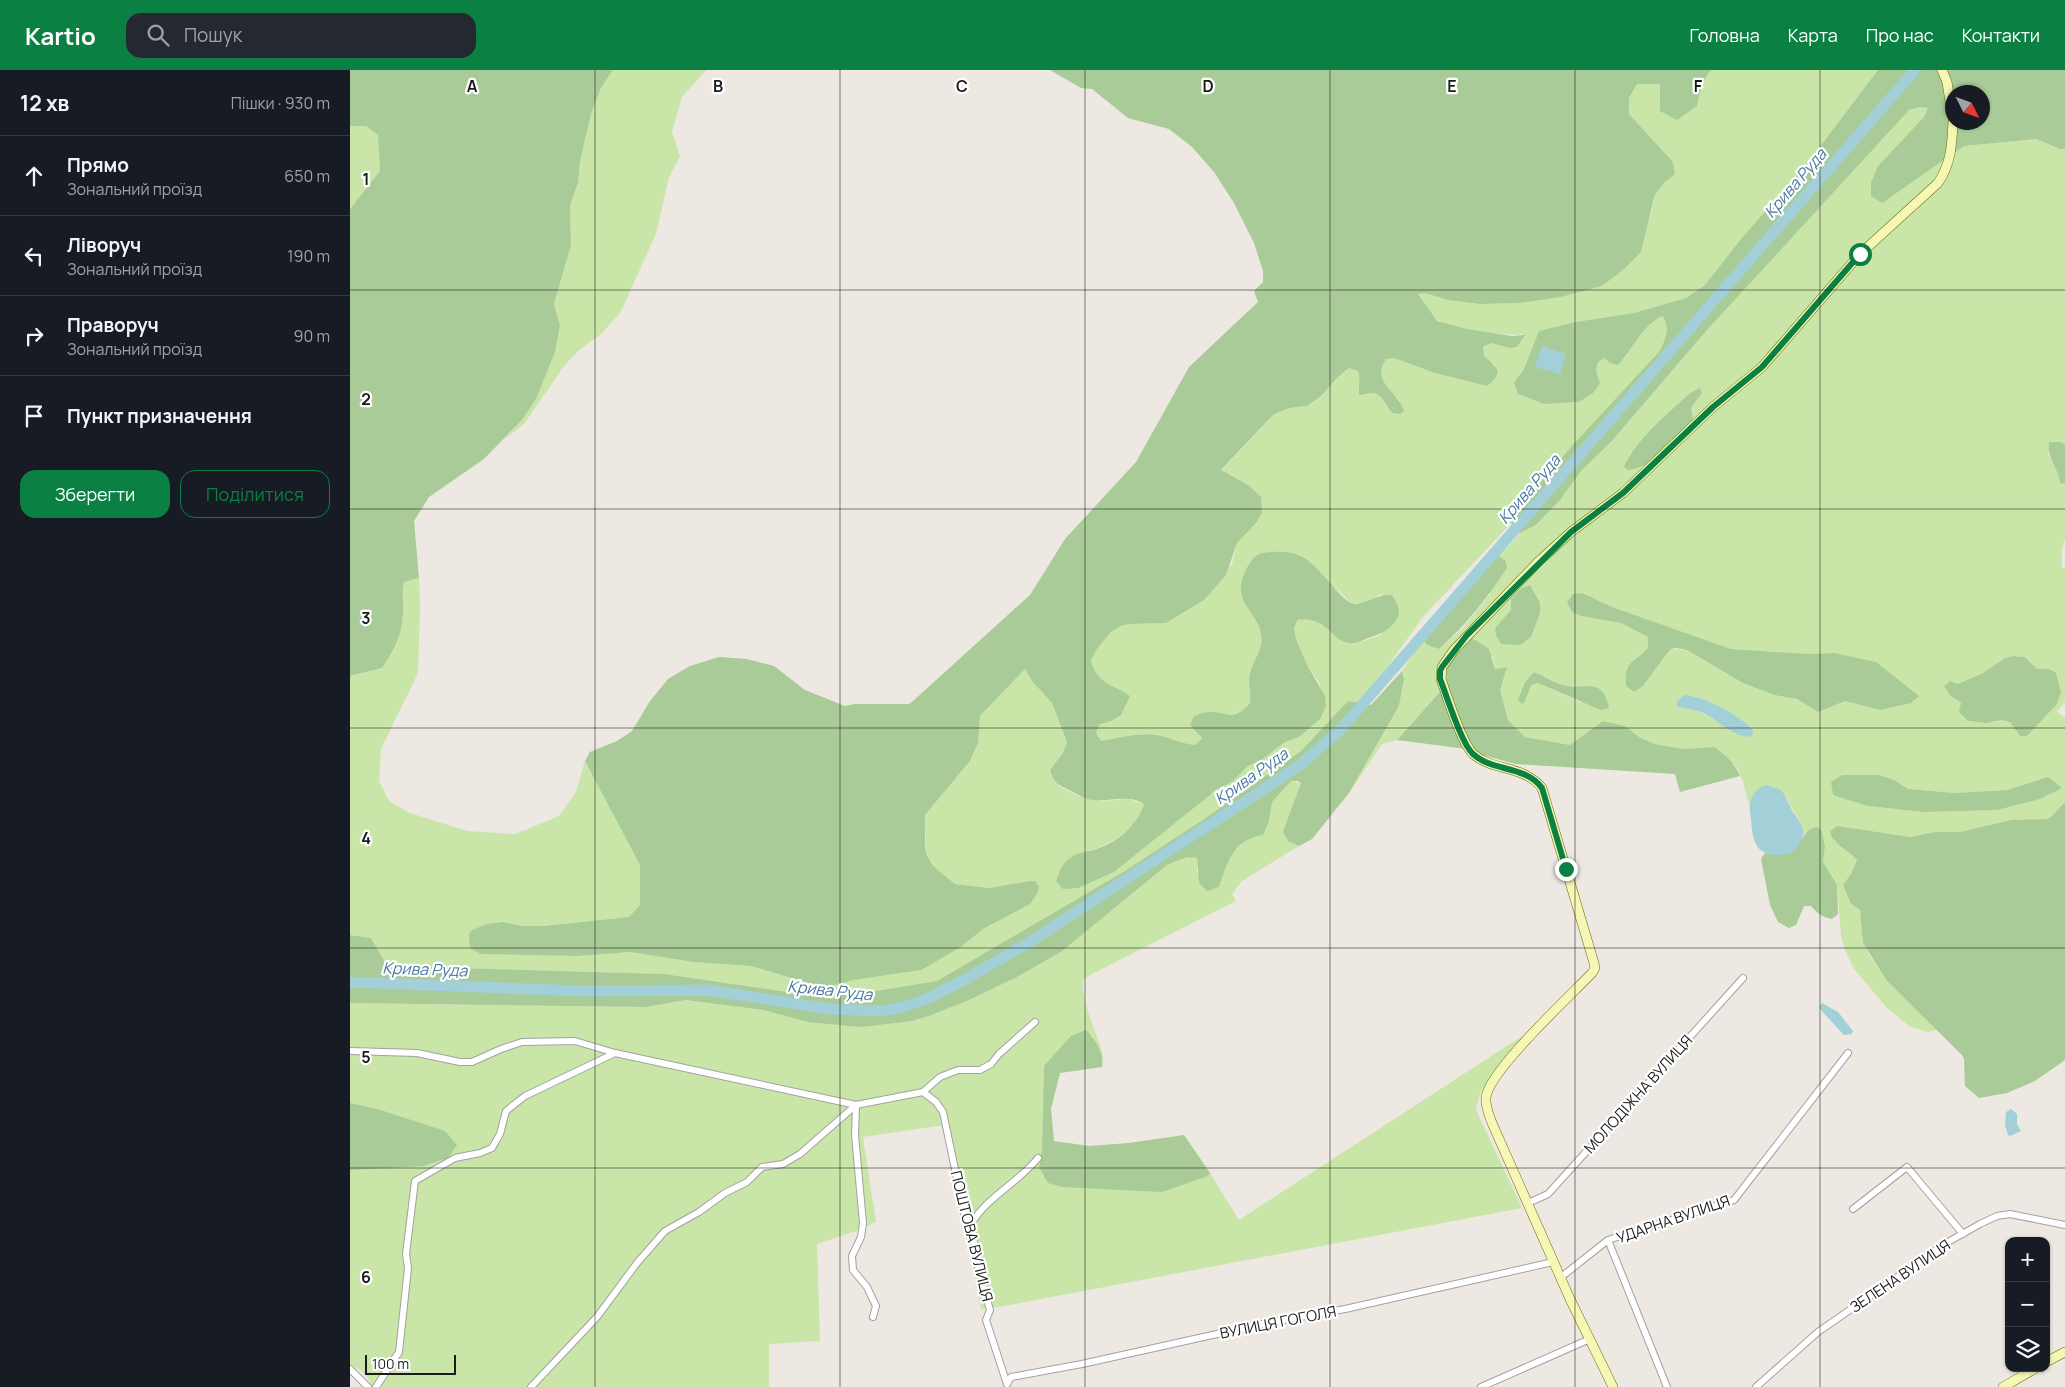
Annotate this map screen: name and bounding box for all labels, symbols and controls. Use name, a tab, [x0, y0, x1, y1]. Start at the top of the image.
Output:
search box	[126, 13, 476, 58]
text: Kartio	[25, 19, 96, 52]
icon: search	[144, 21, 172, 49]
text: Пошук	[184, 22, 242, 48]
text: Головна	[1690, 23, 1760, 47]
text: Карта	[1788, 23, 1838, 47]
text: Про нас	[1866, 23, 1934, 47]
text: Контакти	[1962, 23, 2040, 47]
text: A	[467, 75, 478, 97]
text: B	[713, 75, 723, 97]
text: C	[956, 75, 968, 97]
text: D	[1202, 75, 1214, 97]
text: E	[1447, 75, 1457, 97]
text: F	[1694, 75, 1703, 97]
north arrow	[1945, 85, 1990, 130]
text: 12 хв	[20, 89, 69, 117]
text: Пішки · 930 m	[231, 92, 330, 114]
water label: Крива Руда	[1759, 143, 1832, 222]
text: Прямо	[67, 152, 129, 178]
icon: ahead	[20, 162, 48, 190]
text: 650 m	[284, 165, 330, 187]
text: 1	[362, 168, 370, 190]
text: Зональний проїзд	[67, 178, 202, 200]
text: Ліворуч	[67, 232, 141, 258]
icon: left	[20, 242, 48, 270]
route start	[1849, 243, 1872, 266]
text: 190 m	[287, 245, 330, 267]
text: Зональний проїзд	[67, 258, 202, 280]
text: Праворуч	[67, 312, 159, 338]
icon: right	[20, 322, 48, 350]
text: 90 m	[294, 325, 330, 347]
text: Зональний проїзд	[67, 338, 202, 360]
text: 2	[361, 388, 371, 410]
icon: arrive	[20, 402, 48, 430]
text: Пункт призначення	[67, 403, 252, 429]
water label: Крива Руда	[1493, 449, 1566, 528]
button: Зберегти	[20, 470, 170, 518]
button: Поділитися	[180, 470, 330, 518]
text: 3	[361, 607, 371, 629]
water label: Крива Руда	[1210, 742, 1293, 809]
text: 4	[361, 827, 371, 849]
route end	[1555, 858, 1578, 881]
water label: Крива Руда	[382, 957, 469, 982]
water label: Крива Руда	[787, 975, 875, 1005]
street label: МОЛОДІЖНА ВУЛИЦЯ	[1579, 1030, 1697, 1158]
text: 5	[361, 1046, 371, 1068]
street label: ПОШТОВА ВУЛИЦЯ	[946, 1168, 998, 1304]
street label: УДАРНА ВУЛИЦЯ	[1613, 1190, 1733, 1248]
street label: ЗЕЛЕНА ВУЛИЦЯ	[1845, 1234, 1955, 1318]
map controls	[2005, 1237, 2050, 1372]
button: +	[2005, 1237, 2050, 1282]
text: 6	[361, 1266, 371, 1288]
button: −	[2005, 1282, 2050, 1327]
street label: ВУЛИЦЯ ГОГОЛЯ	[1218, 1300, 1338, 1344]
button: layers	[2005, 1327, 2050, 1372]
scale bar	[365, 1352, 456, 1375]
text: 100 m	[372, 1354, 409, 1373]

